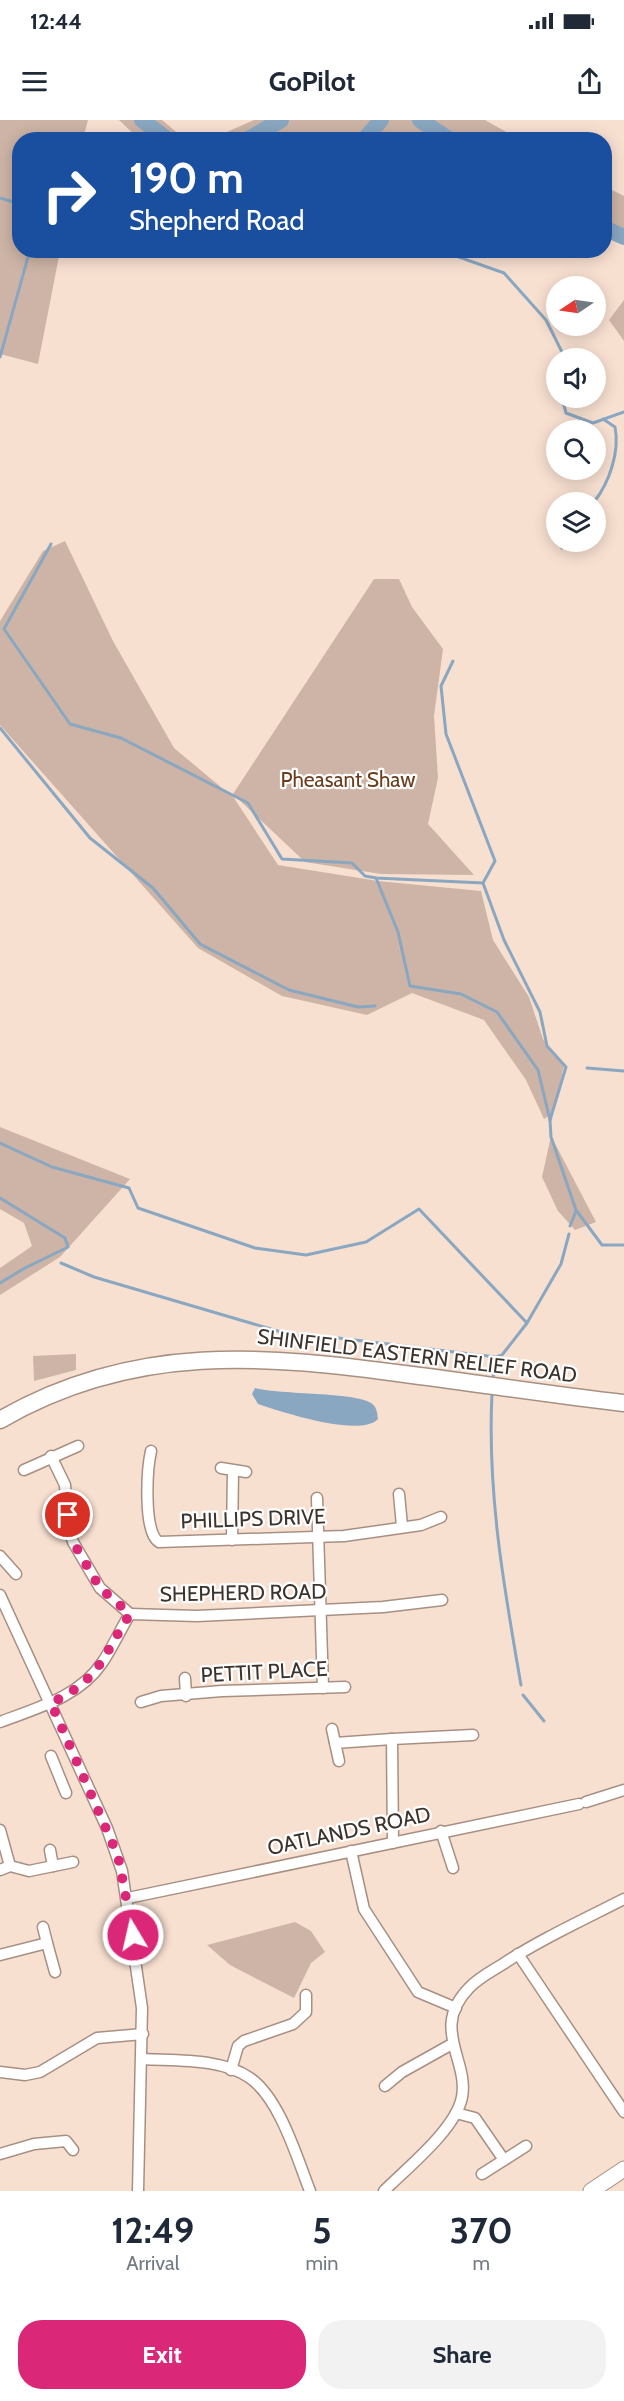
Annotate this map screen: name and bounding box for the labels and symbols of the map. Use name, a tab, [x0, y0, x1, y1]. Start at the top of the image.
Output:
north arrow	[546, 276, 606, 336]
park label: Pheasant Shaw	[281, 767, 415, 792]
street label: SHINFIELD EASTERN RELIEF ROAD	[256, 1323, 578, 1388]
pin	[42, 1489, 93, 1540]
street label: PHILLIPS DRIVE	[180, 1503, 326, 1534]
street label: SHEPHERD ROAD	[159, 1579, 327, 1606]
street label: PETTIT PLACE	[200, 1656, 328, 1687]
street label: OATLANDS ROAD	[265, 1801, 433, 1860]
position arrow	[101, 1903, 165, 1967]

